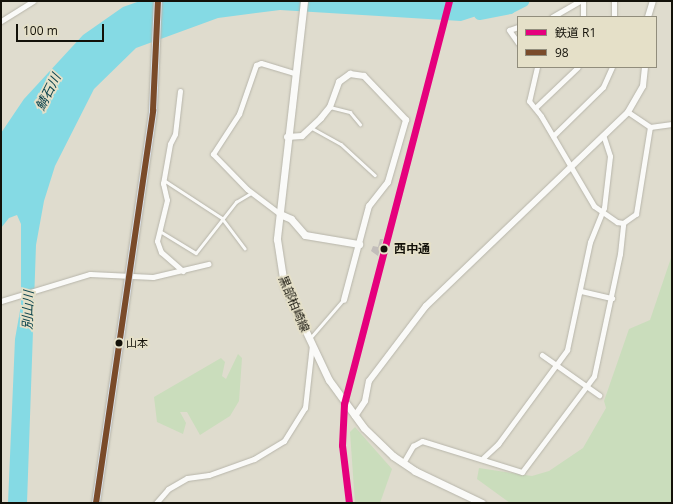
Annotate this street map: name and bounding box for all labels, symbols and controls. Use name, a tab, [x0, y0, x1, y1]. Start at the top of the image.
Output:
scale bar	[18, 16, 106, 42]
legend	[517, 16, 657, 68]
text: 100 m	[23, 22, 58, 39]
text: 鉄道 R1	[555, 24, 596, 41]
text: 98	[555, 44, 569, 61]
water label: 鯖石川	[32, 71, 64, 113]
marker: 西中通	[377, 242, 391, 256]
place label: 西中通	[394, 242, 430, 256]
street label: 黒部柏崎線	[276, 274, 312, 334]
water label: 別山川	[20, 290, 36, 330]
place label: 山本	[126, 336, 148, 350]
marker: 山本	[114, 338, 124, 348]

